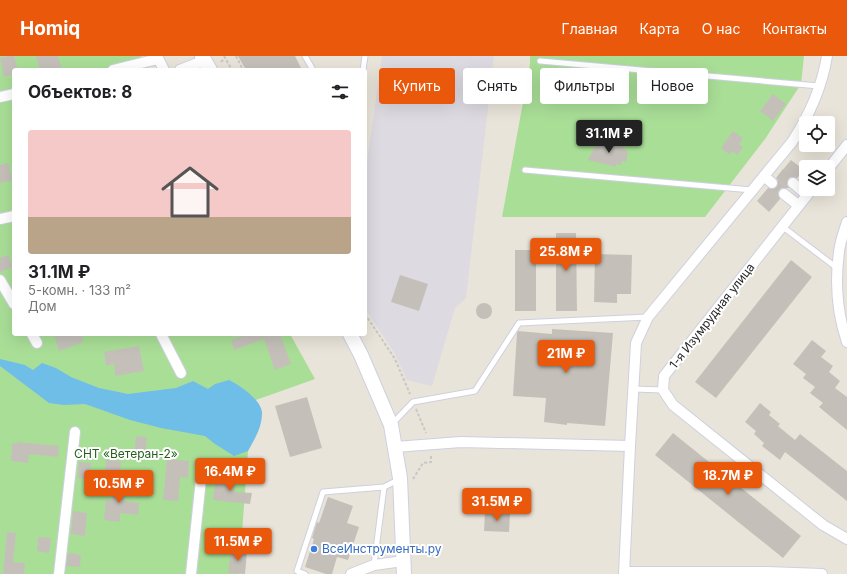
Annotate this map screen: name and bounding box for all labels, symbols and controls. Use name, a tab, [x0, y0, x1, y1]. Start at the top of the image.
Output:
text: Homiq	[20, 17, 80, 40]
text: Главная	[562, 20, 617, 37]
text: Карта	[639, 20, 680, 37]
text: О нас	[702, 20, 740, 37]
text: Контакты	[762, 20, 827, 37]
chip: Купить	[379, 68, 455, 104]
chip: Снять	[463, 68, 532, 104]
chip: Фильтры	[540, 68, 629, 104]
chip: Новое	[637, 68, 708, 104]
icon: filters	[329, 81, 351, 103]
text: Объектов: 8	[28, 82, 132, 102]
map controls	[799, 116, 835, 196]
button: locate	[799, 116, 835, 152]
pin: 31.1M ₽	[572, 120, 646, 154]
text: 31.1M ₽	[585, 125, 633, 141]
icon: home	[154, 156, 226, 228]
button: layers	[799, 160, 835, 196]
pin: 25.8M ₽	[529, 238, 603, 272]
text: 25.8M ₽	[539, 243, 593, 259]
street label: 1-я Изумрудная улица	[666, 260, 758, 372]
text: 31.1M ₽	[28, 262, 90, 282]
text: 5-комн. · 133 m²	[28, 282, 131, 298]
text: Дом	[28, 298, 56, 314]
pin: 21M ₽	[538, 340, 594, 374]
text: 21M ₽	[547, 345, 585, 361]
park label: СНТ «Ветеран-2»	[74, 446, 178, 461]
pin: 16.4M ₽	[193, 458, 267, 492]
pin: 18.7M ₽	[691, 462, 765, 496]
text: 16.4M ₽	[204, 463, 256, 479]
text: 18.7M ₽	[703, 467, 753, 483]
pin: 10.5M ₽	[82, 470, 156, 504]
text: 10.5M ₽	[93, 475, 145, 491]
pin: 31.5M ₽	[460, 488, 534, 522]
text: 31.5M ₽	[471, 493, 523, 509]
pin: 11.5M ₽	[201, 528, 275, 562]
text: 11.5M ₽	[214, 533, 262, 549]
place label: ВсеИнструменты.ру	[322, 541, 442, 556]
marker: ВсеИнструменты.ру	[309, 544, 319, 554]

